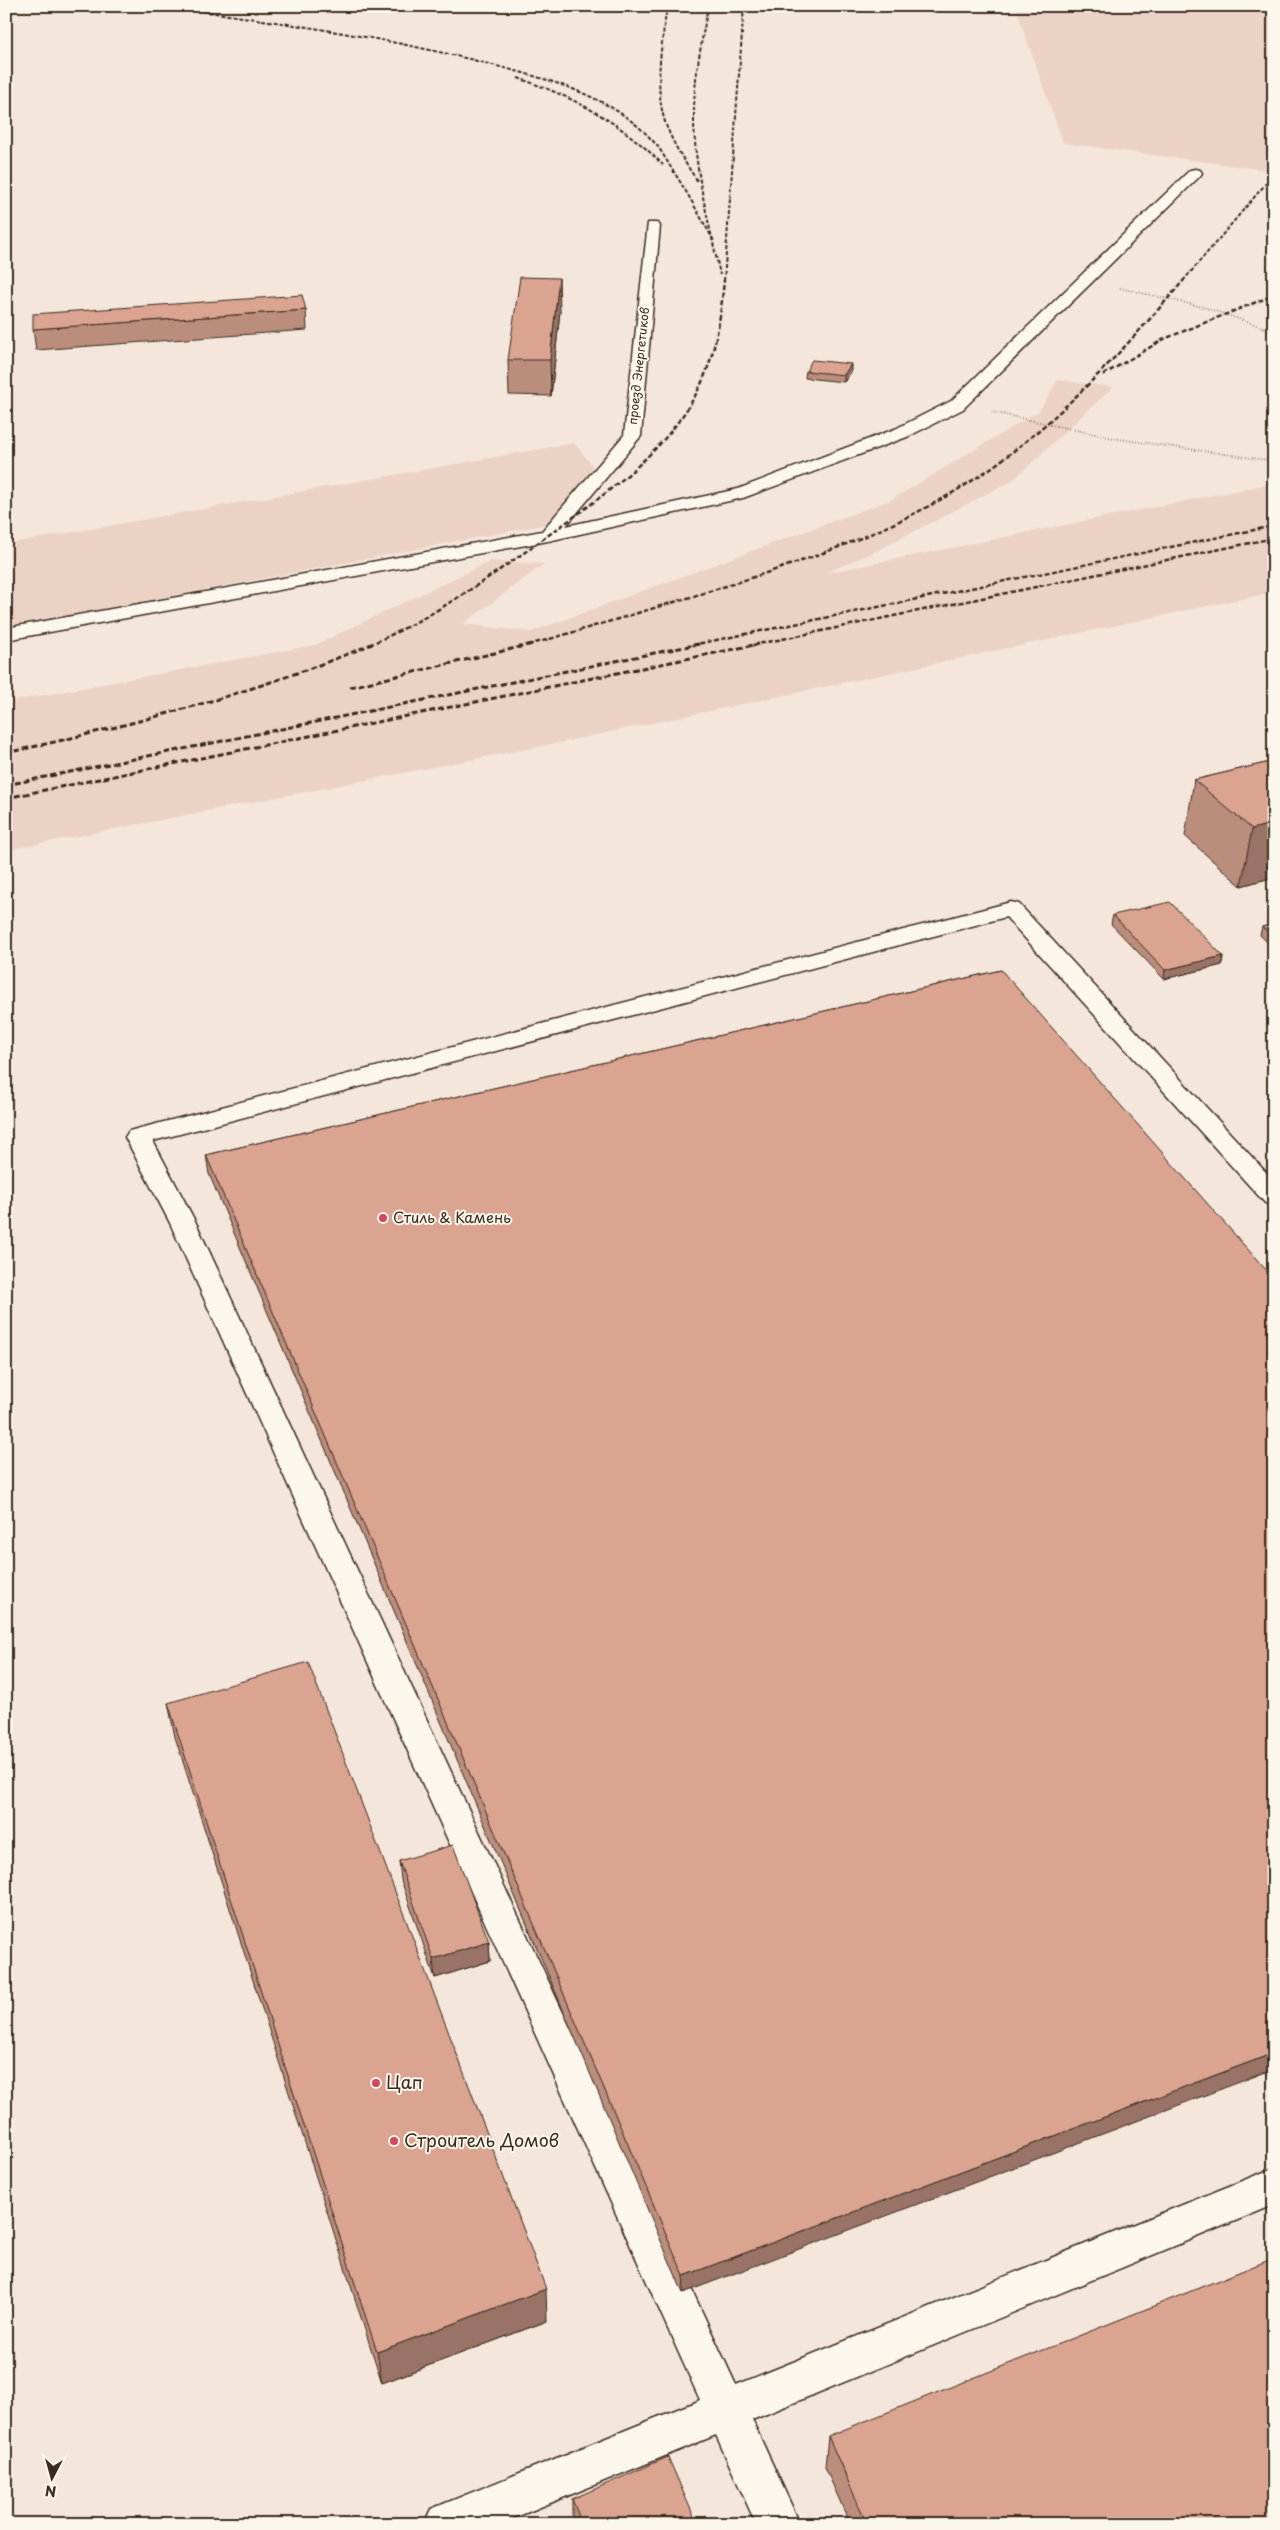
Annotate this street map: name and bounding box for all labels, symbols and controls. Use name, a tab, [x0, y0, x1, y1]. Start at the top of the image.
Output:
street label: проезд Энергетиков	[623, 306, 653, 426]
place label: Стиль & Камень	[393, 1205, 511, 1228]
marker: Стиль & Камень	[377, 1212, 389, 1224]
place label: Цап	[386, 2068, 423, 2095]
marker: Цап	[370, 2077, 382, 2089]
place label: Строитель Домов	[404, 2126, 559, 2153]
marker: Строитель Домов	[388, 2135, 400, 2147]
north arrow	[28, 2452, 78, 2502]
text: N	[44, 2480, 57, 2502]

